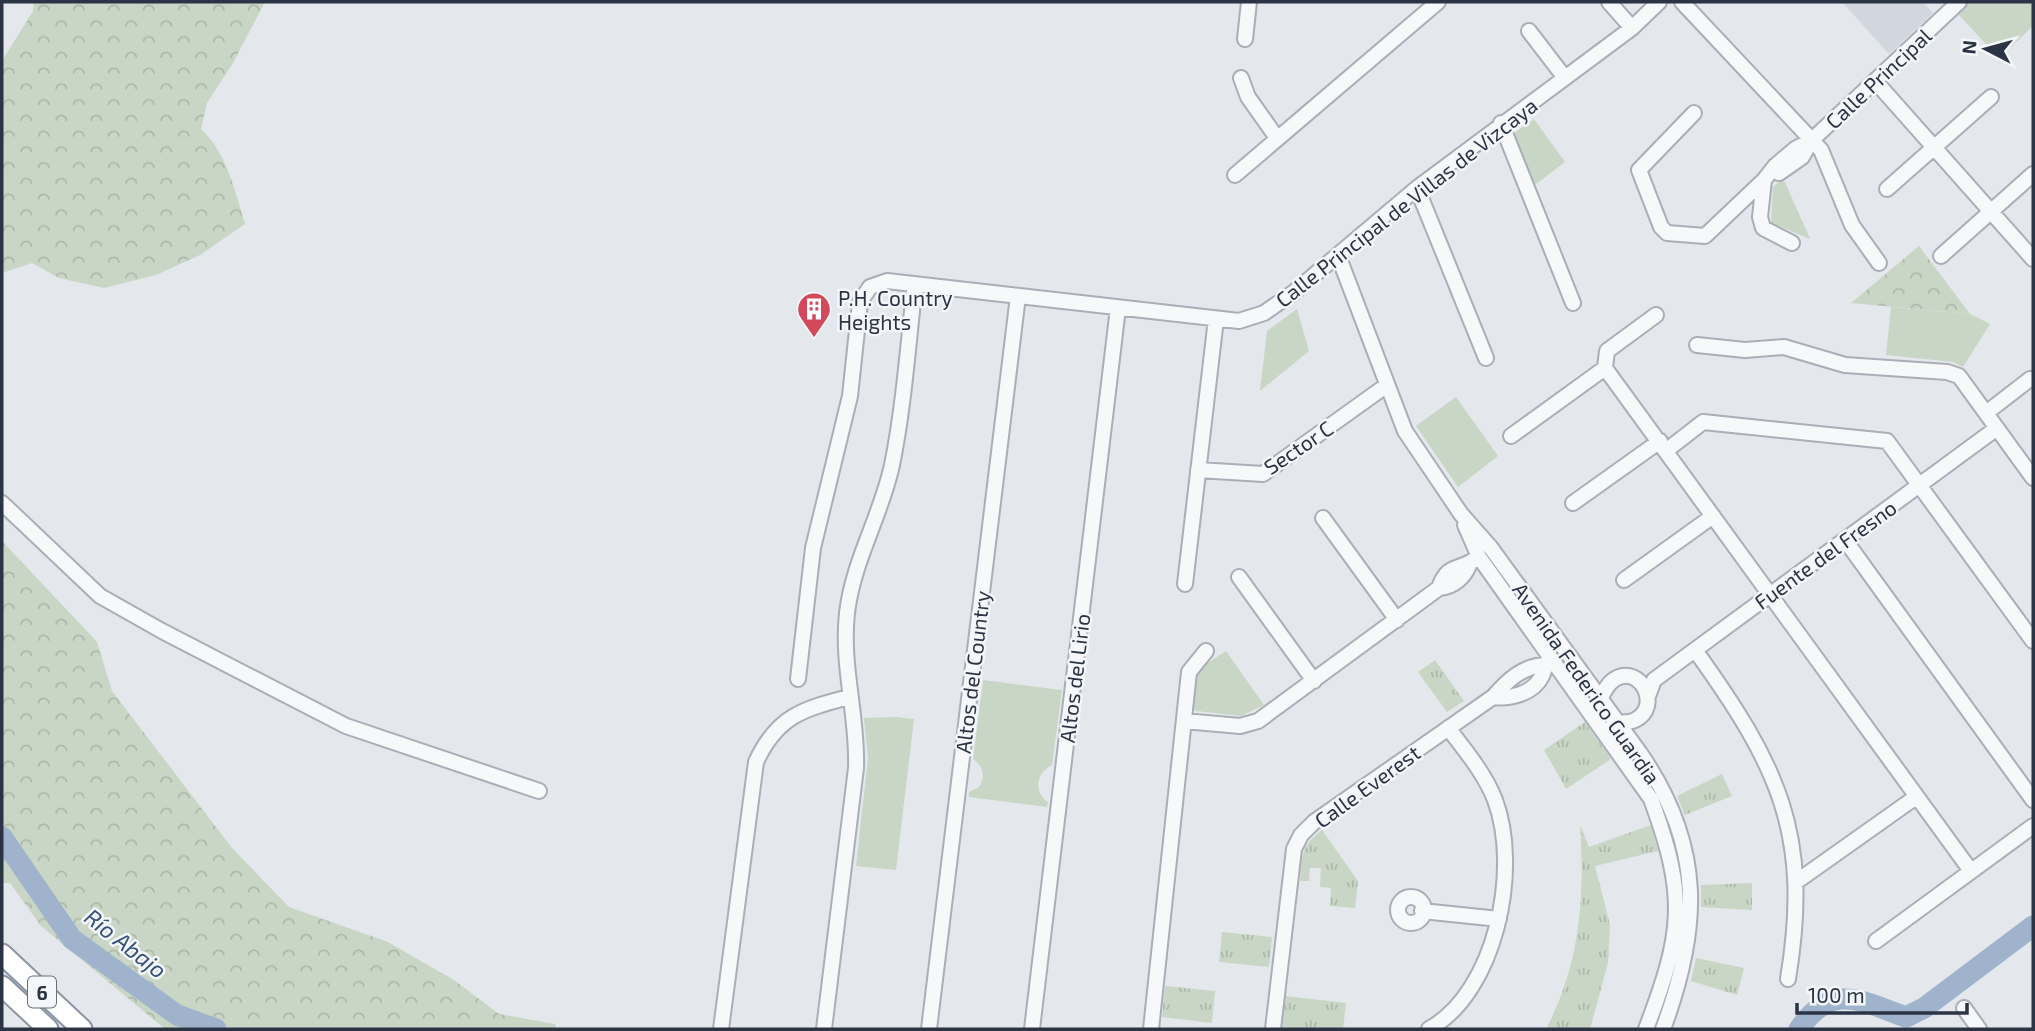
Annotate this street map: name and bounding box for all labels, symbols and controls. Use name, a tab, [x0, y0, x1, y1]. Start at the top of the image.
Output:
north arrow	[1951, 14, 2021, 84]
street label: Calle Principal	[1820, 22, 1937, 133]
text: N	[1956, 39, 1981, 55]
street label: Calle Principal de Villas de Vizcaya	[1270, 92, 1542, 312]
place label: P.H. Country Heights	[838, 285, 953, 334]
building icon: P.H. Country Heights	[795, 290, 833, 339]
street label: Sector C	[1259, 415, 1337, 479]
street label: Fuente del Fresno	[1749, 494, 1901, 614]
street label: Avenida Federico Guardia	[1508, 577, 1666, 789]
street label: Altos del Country	[950, 589, 994, 755]
street label: Altos del Lirio	[1054, 612, 1094, 744]
street label: Calle Everest	[1309, 739, 1425, 833]
water label: Río Abajo	[79, 902, 173, 984]
scale bar	[1797, 972, 1967, 1016]
road number: 6	[28, 976, 56, 1008]
text: 100 m	[1808, 982, 1865, 1007]

